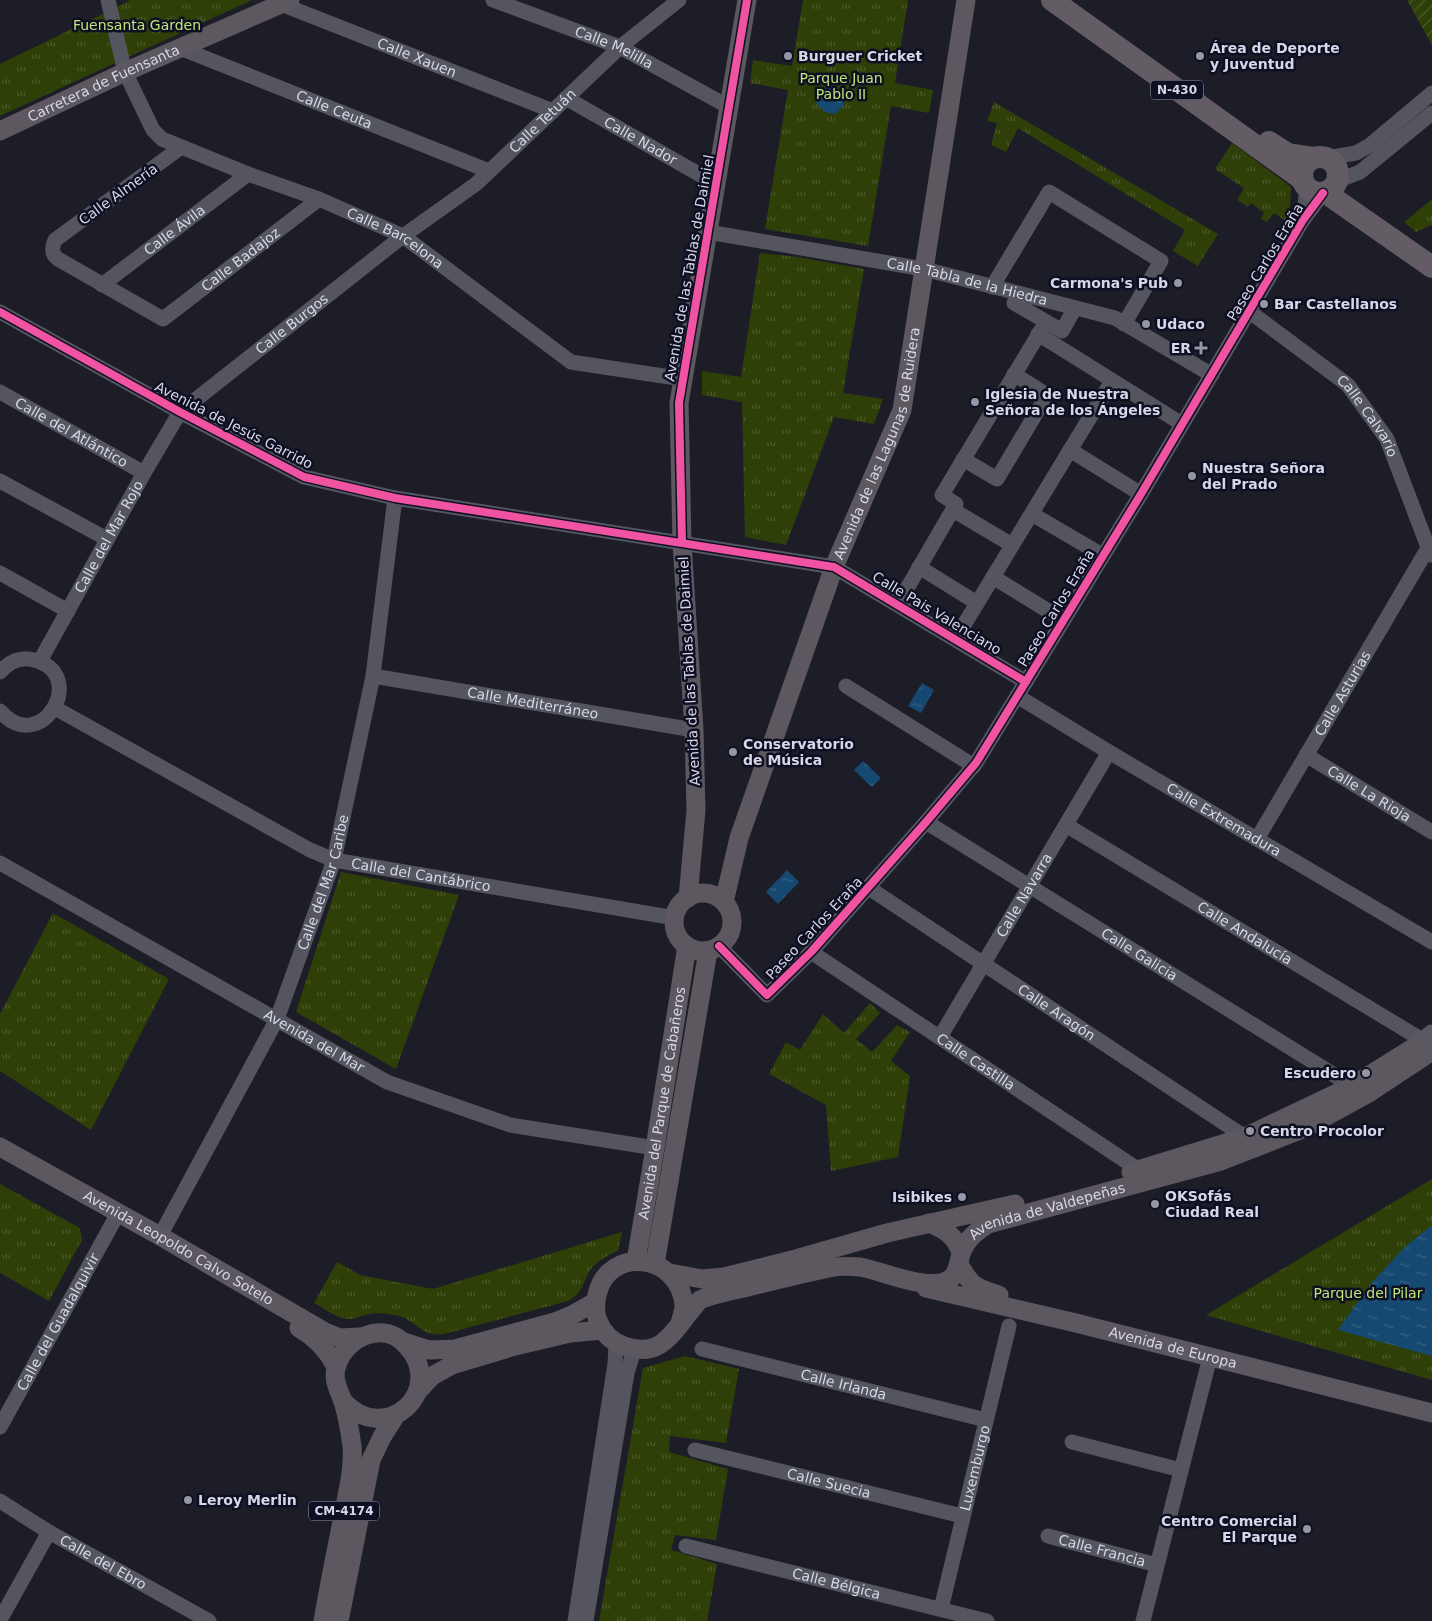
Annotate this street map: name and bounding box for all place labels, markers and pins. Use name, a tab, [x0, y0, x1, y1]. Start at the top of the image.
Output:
place label: Área de Deporte y Juventud	[1210, 40, 1340, 72]
place label: Burguer Cricket	[798, 48, 923, 64]
marker: Burguer Cricket	[782, 50, 794, 62]
marker: Área de Deporte y Juventud	[1194, 50, 1206, 62]
place label: Carmona's Pub	[1050, 275, 1168, 291]
marker: Carmona's Pub	[1172, 277, 1184, 289]
place label: Bar Castellanos	[1274, 296, 1397, 312]
marker: Bar Castellanos	[1258, 298, 1270, 310]
place label: Udaco	[1156, 316, 1205, 332]
marker: Udaco	[1140, 318, 1152, 330]
place label: ER	[1171, 340, 1191, 356]
marker: ER	[1195, 342, 1207, 354]
place label: Iglesia de Nuestra Señora de los Ángeles	[985, 386, 1160, 418]
marker: Iglesia de Nuestra Señora de los Ángeles	[969, 396, 981, 408]
place label: Nuestra Señora del Prado	[1202, 460, 1325, 492]
marker: Nuestra Señora del Prado	[1186, 470, 1198, 482]
place label: Conservatorio de Música	[743, 736, 854, 768]
marker: Conservatorio de Música	[727, 746, 739, 758]
place label: Escudero	[1284, 1065, 1356, 1081]
marker: Escudero	[1360, 1067, 1372, 1079]
place label: Centro Procolor	[1260, 1123, 1384, 1139]
marker: Centro Procolor	[1244, 1125, 1256, 1137]
place label: OKSofás Ciudad Real	[1165, 1188, 1259, 1220]
place label: Isibikes	[892, 1189, 952, 1205]
marker: Isibikes	[956, 1191, 968, 1203]
marker: OKSofás Ciudad Real	[1149, 1198, 1161, 1210]
place label: Leroy Merlin	[198, 1492, 297, 1508]
marker: Leroy Merlin	[182, 1494, 194, 1506]
place label: Centro Comercial El Parque	[1161, 1513, 1297, 1545]
marker: Centro Comercial El Parque	[1301, 1523, 1313, 1535]

